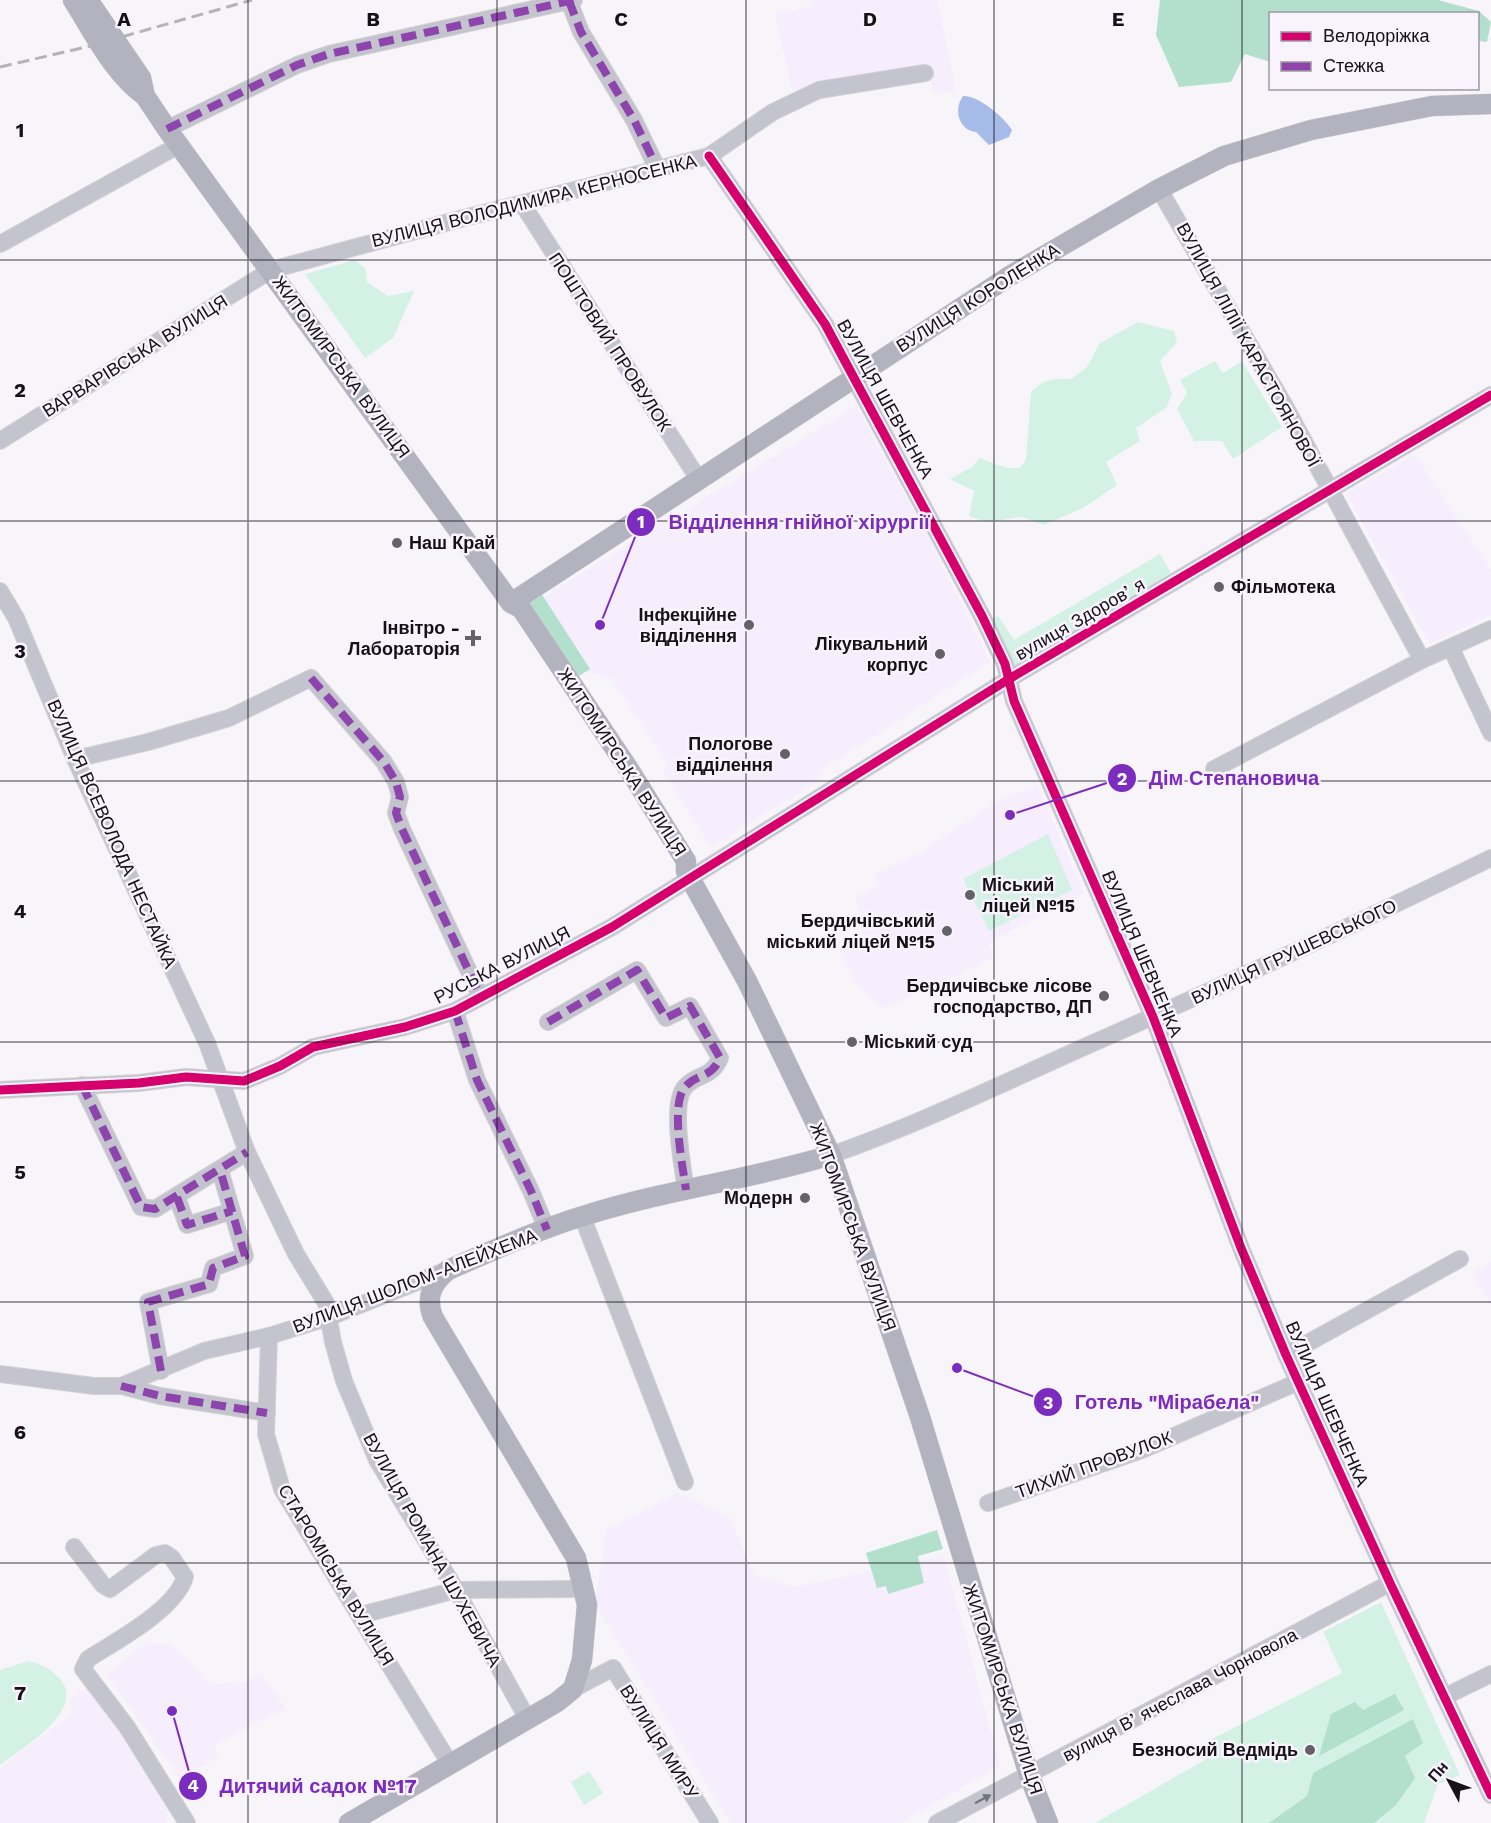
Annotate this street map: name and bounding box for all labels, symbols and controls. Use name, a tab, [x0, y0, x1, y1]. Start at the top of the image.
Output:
text: A	[117, 7, 131, 31]
text: B	[366, 7, 380, 31]
text: C	[614, 7, 628, 31]
text: D	[863, 7, 877, 31]
text: E	[1112, 7, 1124, 31]
legend	[1269, 12, 1479, 90]
text: Велодоріжка	[1323, 25, 1431, 46]
text: Стежка	[1323, 55, 1385, 76]
text: 1	[16, 118, 24, 142]
street label: ВУЛИЦЯ ВОЛОДИМИРА КЕРНОСЕНКА	[369, 150, 698, 251]
street label: ВУЛИЦЯ ЛІЛІЇ КАРАСТОЯНОВОЇ	[1172, 219, 1324, 470]
street label: ВУЛИЦЯ КОРОЛЕНКА	[892, 239, 1063, 356]
street label: ПОШТОВИЙ ПРОВУЛОК	[545, 248, 676, 435]
street label: ЖИТОМИРСЬКА ВУЛИЦЯ	[268, 271, 415, 462]
street label: ВАРВАРІВСЬКА ВУЛИЦЯ	[38, 290, 231, 421]
street label: ВУЛИЦЯ ШЕВЧЕНКА	[833, 316, 938, 482]
text: 2	[14, 378, 26, 402]
callout: Відділення гнійної хірургії	[626, 503, 941, 541]
text: Відділення гнійної хірургії	[668, 510, 930, 534]
text: 1	[637, 511, 645, 532]
place label: Наш Край	[409, 532, 495, 553]
marker: Наш Край	[390, 536, 404, 550]
street label: вулиця Здоровʼя	[1011, 573, 1148, 664]
place label: Фільмотека	[1231, 576, 1336, 597]
marker: Фільмотека	[1212, 580, 1226, 594]
place label: Інфекційне відділення	[639, 604, 737, 646]
place label: Інвітро - Лабораторія	[348, 617, 460, 659]
marker: Інфекційне відділення	[742, 618, 756, 632]
marker: Інвітро - Лабораторія	[464, 629, 482, 647]
place label: Лікувальний корпус	[815, 633, 928, 675]
text: 3	[14, 639, 26, 663]
marker: Лікувальний корпус	[933, 647, 947, 661]
street label: ЖИТОМИРСЬКА ВУЛИЦЯ	[554, 664, 691, 860]
street label: ВУЛИЦЯ ВСЕВОЛОДА НЕСТАЙКА	[43, 696, 181, 971]
place label: Пологове відділення	[676, 733, 773, 775]
marker: Пологове відділення	[778, 747, 792, 761]
callout: Дім Степановича	[1107, 759, 1331, 797]
text: Дім Степановича	[1149, 766, 1320, 790]
text: 2	[1117, 768, 1127, 789]
street label: ВУЛИЦЯ ШЕВЧЕНКА	[1098, 867, 1187, 1040]
place label: Міський ліцей №15	[982, 874, 1075, 916]
marker: Міський ліцей №15	[963, 888, 977, 902]
street label: ВУЛИЦЯ ГРУШЕВСЬКОГО	[1188, 895, 1400, 1008]
text: 4	[14, 899, 27, 923]
place label: Бердичівський міський ліцей №15	[766, 910, 935, 952]
street label: РУСЬКА ВУЛИЦЯ	[430, 921, 573, 1008]
marker: Бердичівський міський ліцей №15	[940, 924, 954, 938]
place label: Бердичівське лісове господарство, ДП	[906, 975, 1092, 1017]
marker: Бердичівське лісове господарство, ДП	[1097, 989, 1111, 1003]
place label: Міський суд	[864, 1031, 973, 1052]
marker: Міський суд	[845, 1035, 859, 1049]
street label: ЖИТОМИРСЬКА ВУЛИЦЯ	[806, 1120, 901, 1334]
text: 5	[14, 1160, 26, 1184]
place label: Модерн	[724, 1187, 793, 1208]
marker: Модерн	[798, 1191, 812, 1205]
street label: ВУЛИЦЯ ШОЛОМ-АЛЕЙХЕМА	[290, 1224, 540, 1337]
street label: ВУЛИЦЯ ШЕВЧЕНКА	[1282, 1318, 1373, 1490]
callout: Готель "Мірабела"	[1033, 1383, 1271, 1421]
text: Готель "Мірабела"	[1075, 1390, 1259, 1414]
text: 3	[1043, 1392, 1053, 1413]
text: 6	[14, 1420, 26, 1444]
street label: ТИХИЙ ПРОВУЛОК	[1013, 1426, 1175, 1503]
street label: ВУЛИЦЯ РОМАНА ШУХЕВИЧА	[359, 1429, 506, 1670]
street label: СТАРОМІСЬКА ВУЛИЦЯ	[274, 1481, 399, 1669]
street label: ЖИТОМИРСЬКА ВУЛИЦЯ	[959, 1581, 1047, 1797]
street label: вулиця Вʼячеслава Чорновола	[1059, 1623, 1302, 1766]
text: 7	[14, 1681, 26, 1705]
street label: ВУЛИЦЯ МИРУ	[616, 1681, 703, 1803]
place label: Безносий Ведмідь	[1132, 1739, 1298, 1760]
marker: Безносий Ведмідь	[1303, 1743, 1317, 1757]
north arrow	[1419, 1751, 1479, 1811]
text: Пн	[1424, 1757, 1452, 1786]
callout: Дитячий садок №17	[178, 1767, 429, 1805]
text: Дитячий садок №17	[219, 1774, 417, 1798]
text: 4	[187, 1775, 199, 1796]
one-way arrow	[975, 1794, 992, 1804]

